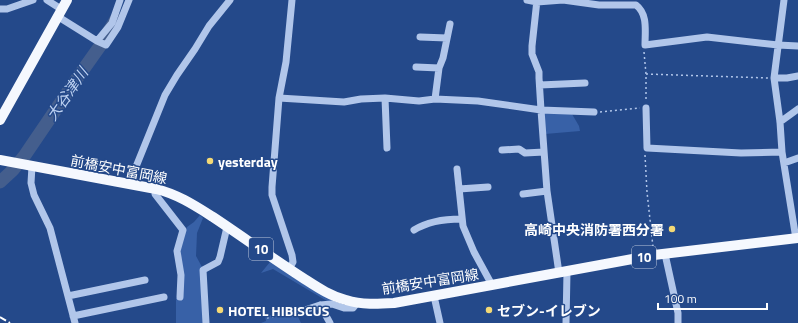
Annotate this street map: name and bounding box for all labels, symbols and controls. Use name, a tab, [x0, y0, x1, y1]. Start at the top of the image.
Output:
water label: 大谷津川	[40, 61, 95, 125]
street label: 前橋安中富岡線	[69, 149, 169, 189]
place label: yesterday	[218, 151, 278, 172]
marker: yesterday	[205, 156, 215, 166]
place label: 高崎中央消防署西分署	[524, 219, 664, 240]
marker: 高崎中央消防署西分署	[667, 224, 677, 234]
road number: 10	[249, 238, 273, 260]
road number: 10	[632, 246, 656, 268]
street label: 前橋安中富岡線	[380, 263, 480, 299]
scale bar	[658, 285, 767, 311]
text: 100 m	[664, 289, 697, 308]
place label: HOTEL HIBISCUS	[228, 300, 330, 321]
place label: セブン-イレブン	[497, 300, 601, 321]
marker: HOTEL HIBISCUS	[215, 305, 225, 315]
marker: セブン-イレブン	[484, 305, 494, 315]

